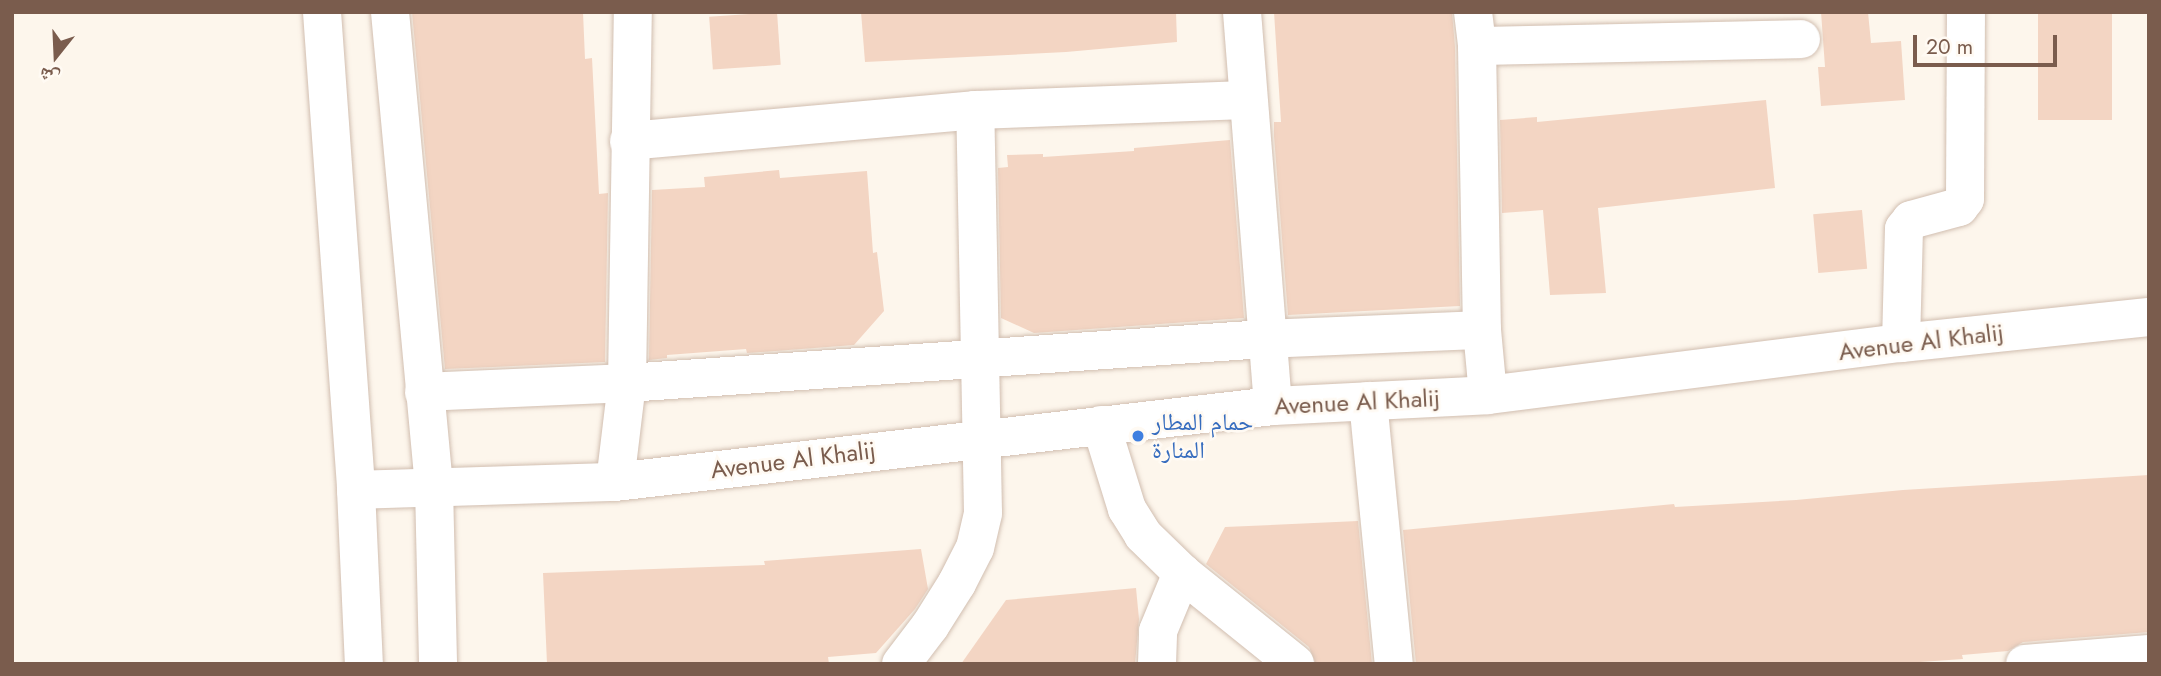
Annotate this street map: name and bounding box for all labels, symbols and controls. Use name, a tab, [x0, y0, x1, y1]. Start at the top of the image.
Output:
north arrow	[21, 21, 91, 91]
scale bar	[1916, 21, 2060, 65]
text: 20 m	[1926, 32, 1973, 62]
text: ش	[36, 60, 63, 92]
street label: Avenue Al Khalij	[1837, 318, 2005, 366]
street label: Avenue Al Khalij	[1273, 383, 1441, 421]
place label: حمام المطار المنارة	[1152, 408, 1253, 464]
marker: حمام المطار المنارة	[1130, 428, 1146, 444]
street label: Avenue Al Khalij	[709, 436, 877, 484]

